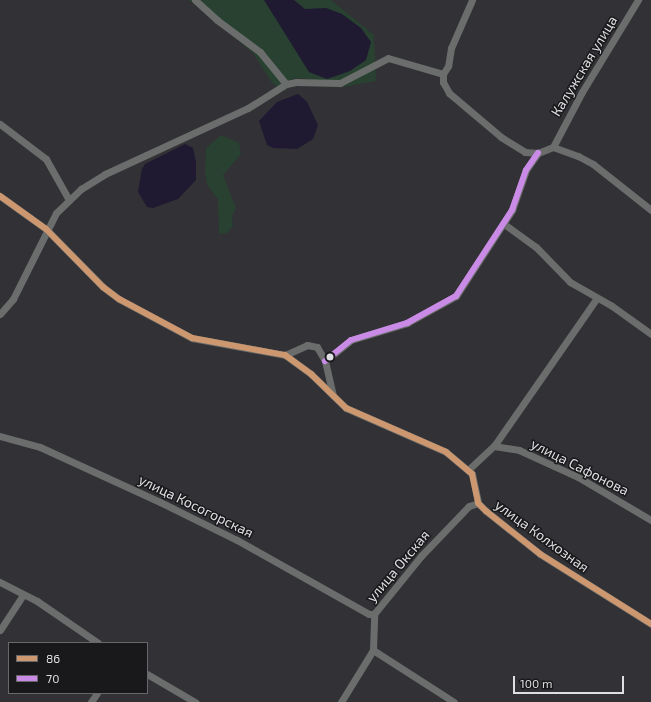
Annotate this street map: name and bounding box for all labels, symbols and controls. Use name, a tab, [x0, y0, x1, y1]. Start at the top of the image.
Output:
street label: Калужская улица	[547, 13, 621, 119]
unlabelled marker	[325, 352, 335, 362]
street label: улица Сафонова	[528, 435, 632, 499]
street label: улица Косогорская	[136, 471, 256, 541]
street label: улица Колхозная	[492, 496, 592, 576]
street label: улица Окская	[363, 527, 433, 605]
legend	[8, 642, 148, 694]
text: 86	[46, 651, 60, 665]
scale bar	[515, 668, 626, 694]
text: 70	[46, 671, 59, 685]
text: 100 m	[520, 676, 552, 690]

